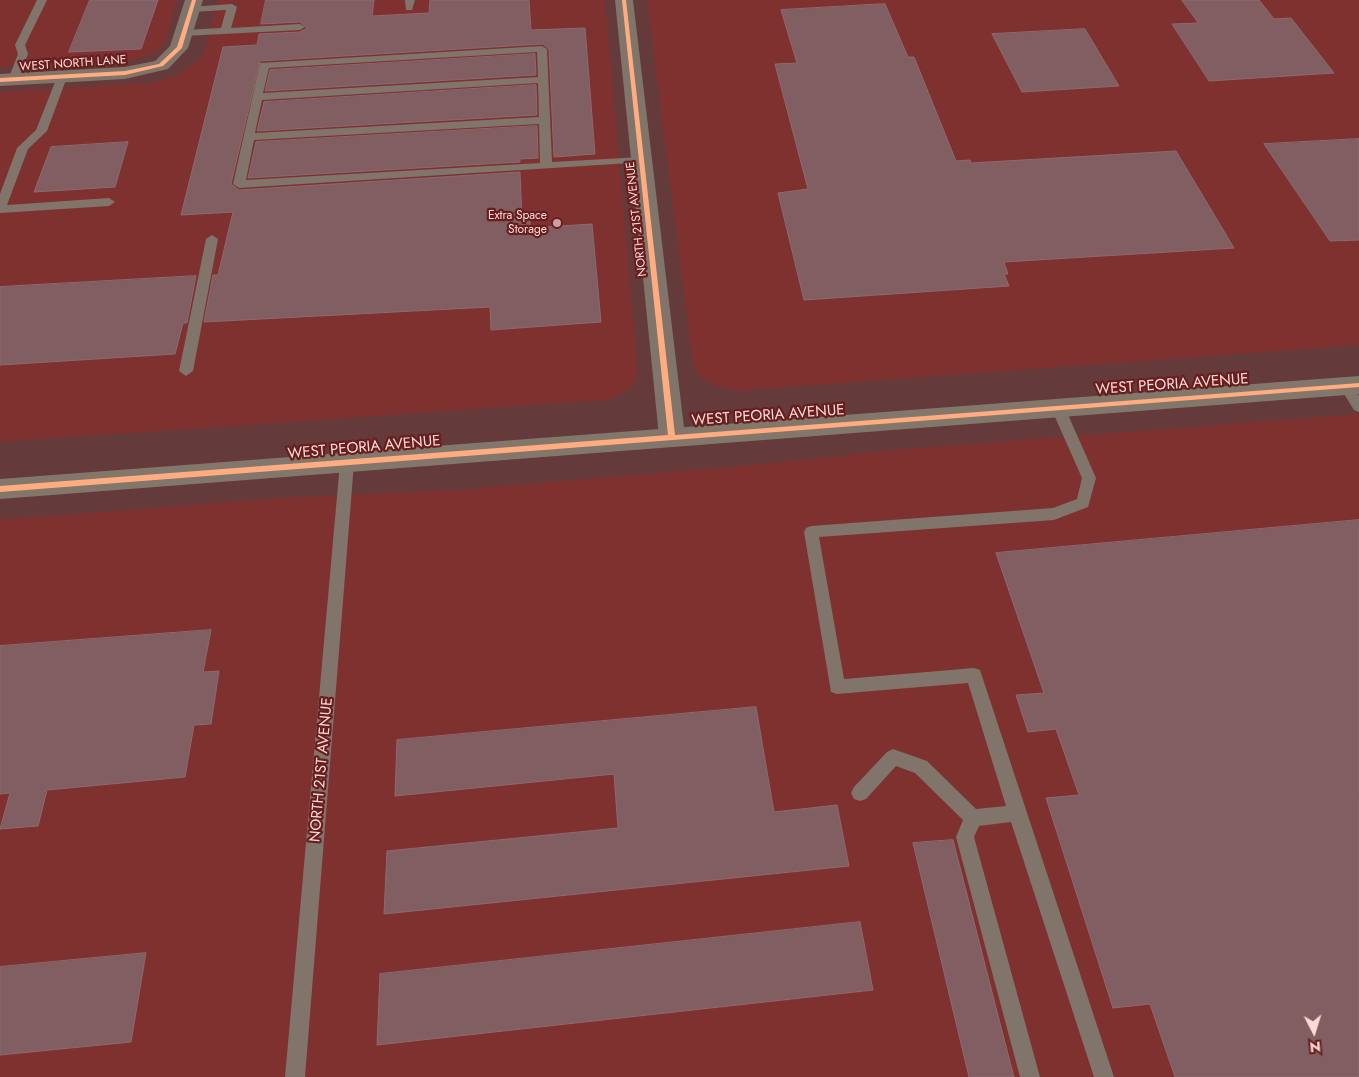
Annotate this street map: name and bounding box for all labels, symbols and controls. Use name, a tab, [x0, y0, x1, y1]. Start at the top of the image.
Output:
street label: WEST NORTH LANE	[19, 53, 127, 75]
street label: NORTH 21ST AVENUE	[624, 161, 650, 277]
place label: Extra Space Storage	[488, 209, 547, 237]
marker: Extra Space Storage	[551, 217, 563, 229]
street label: WEST PEORIA AVENUE	[1095, 371, 1249, 399]
street label: WEST PEORIA AVENUE	[691, 402, 845, 430]
street label: WEST PEORIA AVENUE	[287, 432, 441, 464]
street label: NORTH 21ST AVENUE	[307, 697, 337, 843]
north arrow	[1289, 1007, 1339, 1057]
text: N	[1309, 1036, 1322, 1057]

